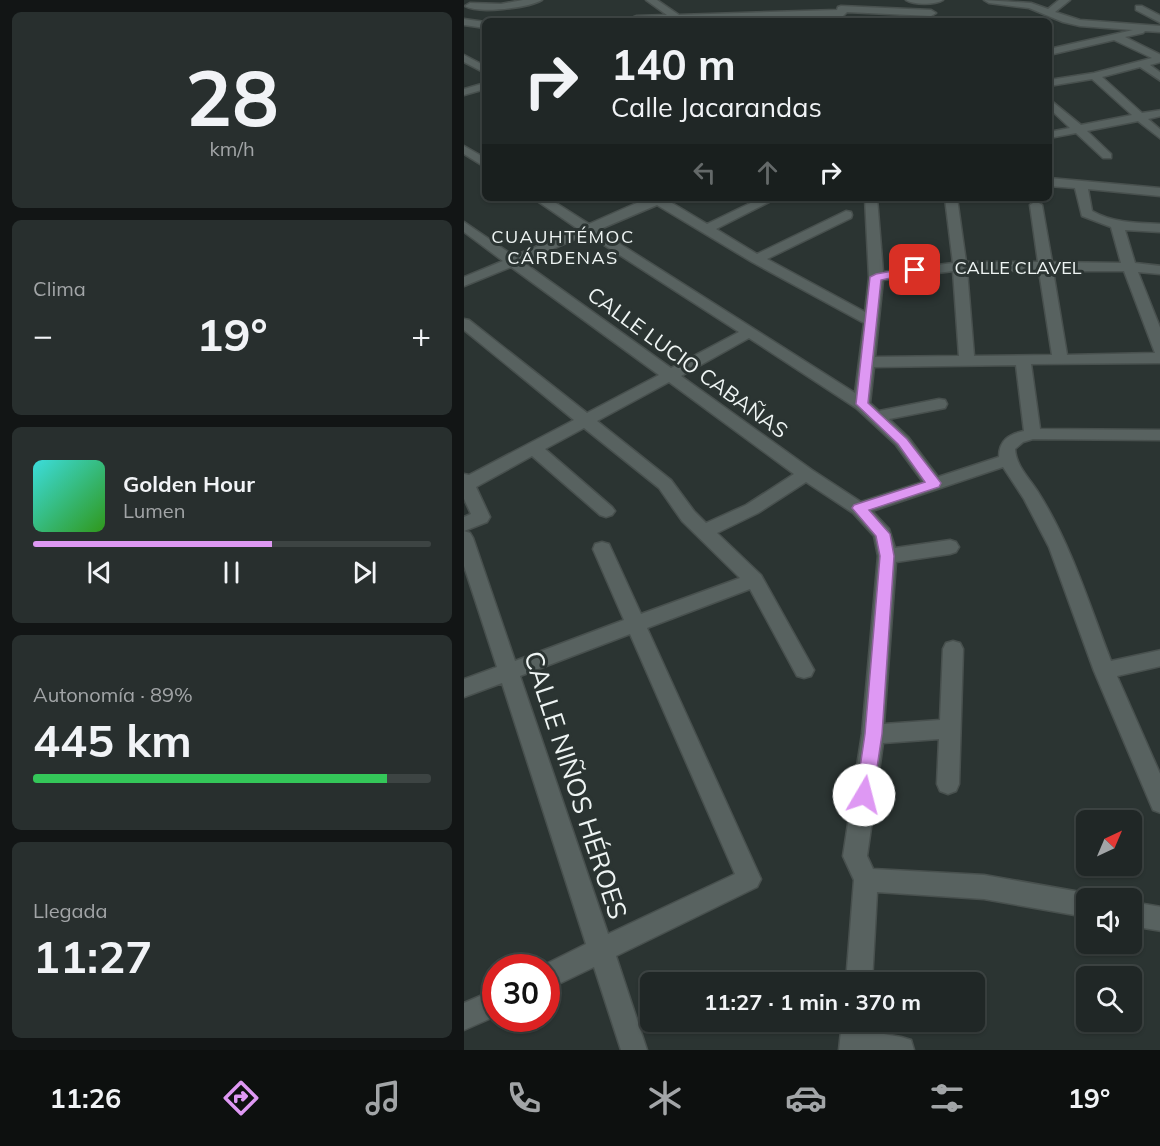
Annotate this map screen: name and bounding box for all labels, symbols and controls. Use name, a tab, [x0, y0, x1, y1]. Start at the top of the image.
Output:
text: 140 m	[611, 38, 736, 91]
icon: right	[512, 42, 590, 120]
text: 28	[185, 48, 279, 146]
text: Calle Jacarandas	[611, 90, 822, 124]
text: km/h	[209, 136, 255, 161]
icon: left	[688, 156, 721, 189]
icon: ahead	[751, 156, 784, 189]
icon: right	[814, 156, 847, 189]
district label: CUAUHTÉMOC CÁRDENAS	[491, 225, 635, 269]
pin	[889, 244, 940, 295]
icon: arrive	[898, 253, 931, 286]
street label: CALLE CLAVEL	[954, 256, 1082, 279]
text: Clima	[33, 276, 86, 301]
street label: CALLE LUCIO CABAÑAS	[583, 281, 793, 443]
text: 19°	[196, 306, 268, 362]
text: −	[33, 314, 53, 355]
text: +	[411, 314, 431, 355]
text: Golden Hour	[123, 470, 255, 498]
text: Lumen	[123, 498, 185, 523]
icon: previous	[83, 556, 116, 589]
icon: pause	[215, 556, 248, 589]
icon: next	[348, 556, 381, 589]
street label: CALLE NIÑOS HÉROES	[517, 647, 635, 923]
text: Autonomía · 89%	[33, 682, 193, 707]
text: 445 km	[33, 712, 192, 768]
position arrow	[832, 763, 896, 827]
north arrow	[1076, 810, 1142, 876]
map controls	[1076, 810, 1142, 1032]
button: sound	[1076, 888, 1142, 954]
text: Llegada	[33, 898, 108, 923]
text: 11:27	[33, 928, 152, 984]
speed limit sign: 30	[482, 954, 560, 1032]
button: search	[1076, 966, 1142, 1032]
text: 11:27 · 1 min · 370 m	[704, 988, 921, 1016]
icon: directions	[220, 1077, 262, 1119]
icon: music	[362, 1077, 404, 1119]
icon: phone	[503, 1077, 545, 1119]
icon: climate	[644, 1077, 686, 1119]
icon: car	[785, 1077, 827, 1119]
icon: filters	[926, 1077, 968, 1119]
text: 11:26	[50, 1081, 121, 1115]
text: 19°	[1068, 1081, 1110, 1115]

